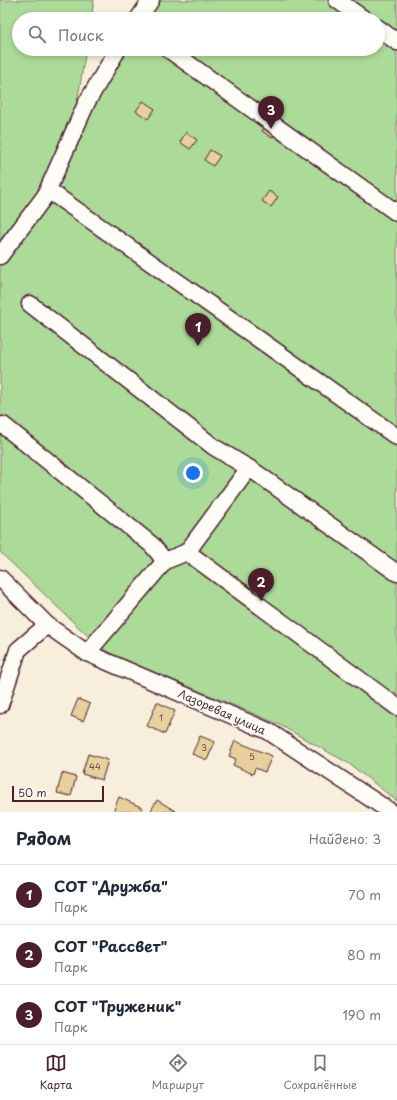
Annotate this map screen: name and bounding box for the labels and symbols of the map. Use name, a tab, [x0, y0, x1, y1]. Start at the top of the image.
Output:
pin: 3	[258, 96, 284, 129]
pin: 1	[185, 313, 211, 346]
your location	[183, 463, 203, 483]
pin: 2	[248, 568, 274, 601]
street label: Лазоревая улица	[176, 685, 269, 739]
house number: 1	[159, 710, 163, 724]
house number: 3	[201, 740, 207, 754]
house number: 5	[249, 749, 255, 763]
house number: 44	[89, 759, 101, 773]
scale bar	[12, 784, 104, 803]

